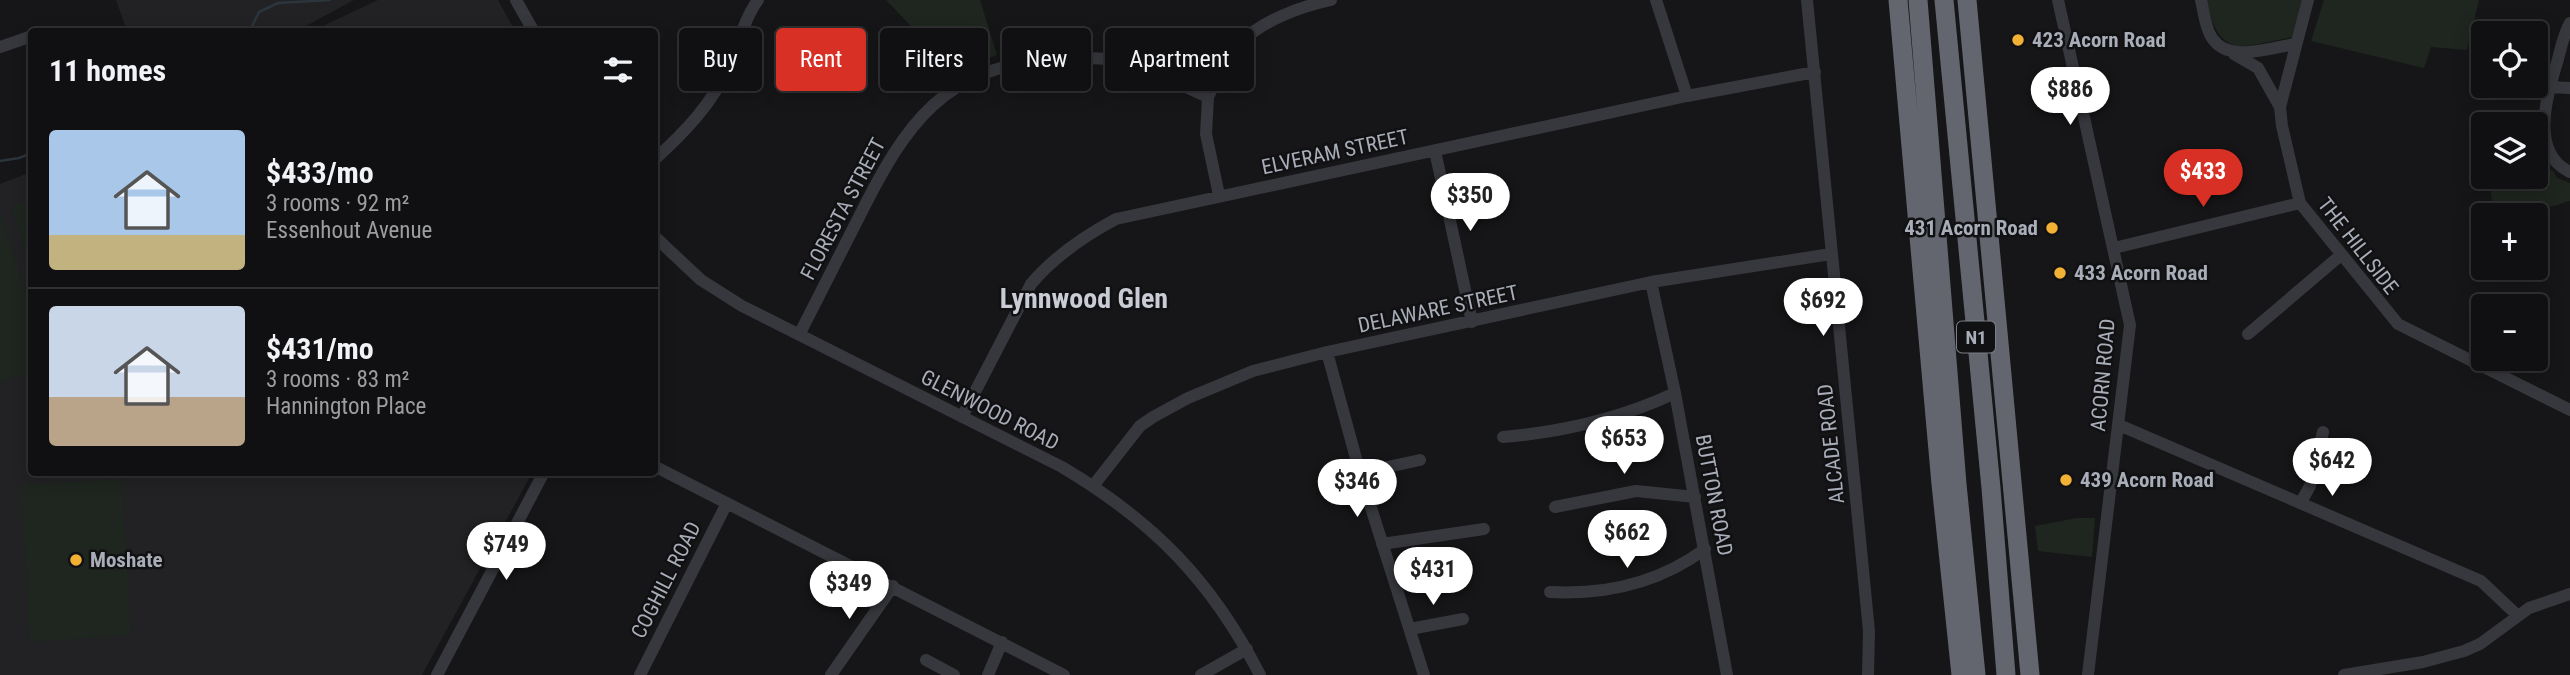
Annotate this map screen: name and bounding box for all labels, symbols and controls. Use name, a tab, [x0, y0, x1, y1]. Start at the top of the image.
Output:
map controls	[2471, 21, 2548, 371]
button: locate	[2471, 21, 2548, 98]
chip: Buy	[679, 28, 762, 91]
chip: Rent	[776, 28, 866, 91]
chip: Filters	[880, 28, 988, 91]
chip: New	[1002, 28, 1091, 91]
chip: Apartment	[1105, 28, 1254, 91]
place label: 423 Acorn Road	[2032, 28, 2166, 52]
marker: 423 Acorn Road	[2010, 32, 2026, 48]
icon: filters	[599, 51, 637, 89]
text: 11 homes	[49, 53, 166, 88]
pin: $886	[2029, 68, 2111, 127]
text: $886	[2047, 76, 2093, 103]
button: layers	[2471, 112, 2548, 189]
street label: ELVERAM STREET	[1259, 125, 1411, 179]
street label: FLORESTA STREET	[796, 134, 890, 284]
pin: $433	[2162, 150, 2244, 209]
text: $433/mo	[266, 155, 374, 190]
icon: home	[105, 158, 189, 242]
text: $433	[2180, 158, 2226, 185]
pin: $350	[1429, 174, 1511, 233]
text: $350	[1447, 182, 1493, 209]
text: 3 rooms · 92 m²	[266, 190, 409, 217]
street label: THE HILLSIDE	[2313, 193, 2403, 299]
button: +	[2471, 203, 2548, 280]
place label: 431 Acorn Road	[1904, 216, 2038, 240]
text: Essenhout Avenue	[266, 217, 432, 244]
marker: 431 Acorn Road	[2044, 220, 2060, 236]
place label: 433 Acorn Road	[2074, 261, 2208, 285]
marker: 433 Acorn Road	[2052, 265, 2068, 281]
pin: $692	[1782, 278, 1864, 338]
street label: DELAWARE STREET	[1356, 280, 1520, 338]
district label: Lynnwood Glen	[1000, 282, 1168, 315]
text: $692	[1800, 287, 1846, 314]
button: −	[2471, 294, 2548, 371]
street label: ACORN ROAD	[2086, 318, 2120, 432]
road number: N1	[1957, 322, 1995, 352]
text: $431/mo	[266, 331, 374, 366]
icon: home	[105, 334, 189, 418]
street label: GLENWOOD ROAD	[917, 365, 1063, 455]
text: 3 rooms · 83 m²	[266, 366, 409, 393]
street label: ALCADE ROAD	[1813, 383, 1849, 505]
text: Hannington Place	[266, 393, 426, 420]
pin: $653	[1583, 416, 1665, 476]
text: $653	[1601, 425, 1647, 452]
street label: BUTTON ROAD	[1690, 432, 1738, 558]
pin: $642	[2291, 438, 2373, 498]
text: $642	[2309, 447, 2355, 474]
pin: $346	[1316, 460, 1398, 519]
text: $346	[1334, 468, 1380, 495]
place label: 439 Acorn Road	[2080, 468, 2214, 492]
marker: 439 Acorn Road	[2058, 472, 2074, 488]
pin: $662	[1586, 510, 1668, 570]
street label: COGHILL ROAD	[626, 518, 706, 642]
text: $662	[1604, 519, 1650, 546]
pin: $749	[465, 522, 547, 582]
text: $749	[483, 531, 529, 558]
place label: Moshate	[90, 548, 163, 572]
pin: $431	[1392, 548, 1474, 607]
marker: Moshate	[68, 552, 84, 568]
text: $431	[1410, 556, 1456, 583]
pin: $349	[808, 562, 890, 621]
text: $349	[826, 570, 872, 597]

